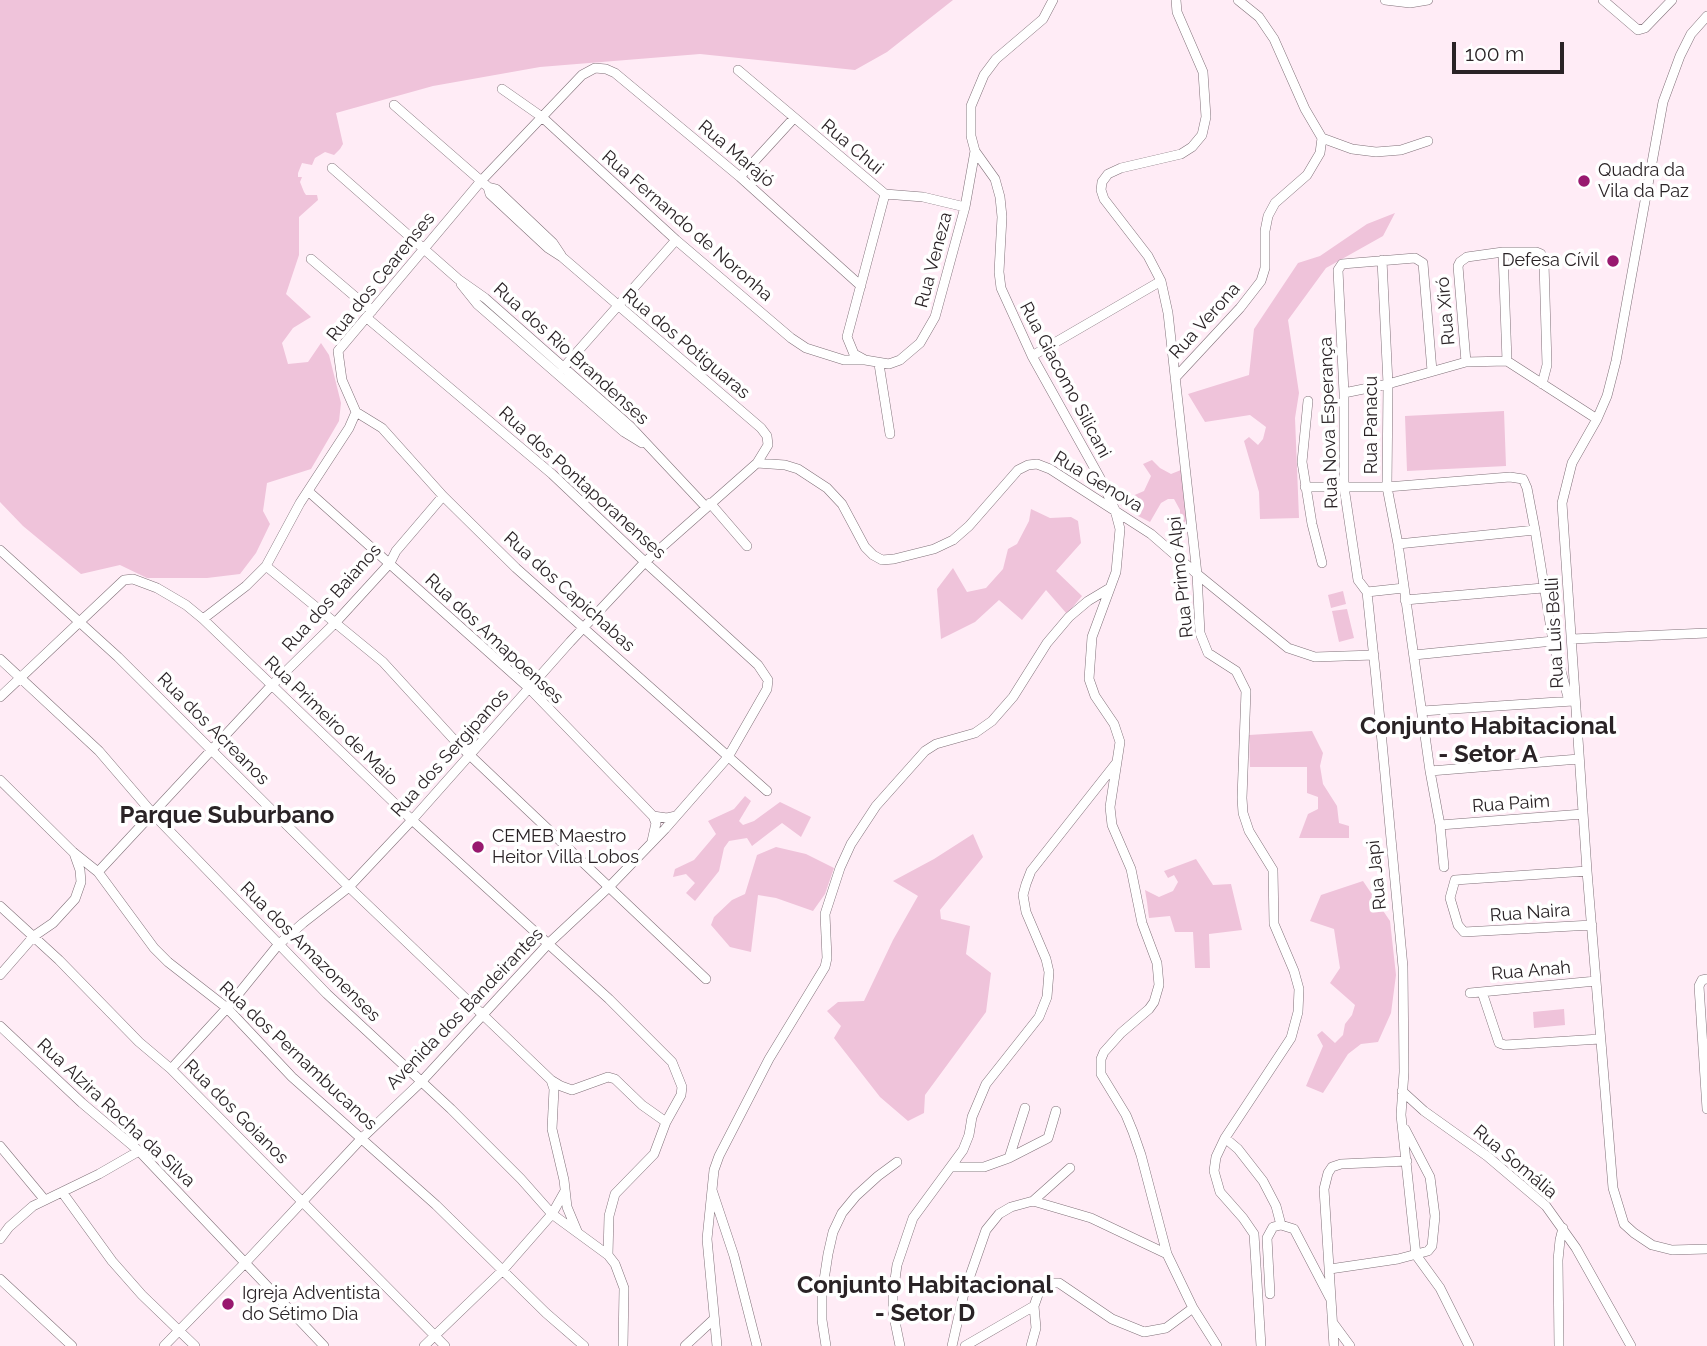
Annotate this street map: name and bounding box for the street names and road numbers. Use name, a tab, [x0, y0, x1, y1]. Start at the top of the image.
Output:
street label: Rua Chui	[817, 115, 887, 179]
street label: Rua Marajó	[693, 116, 779, 192]
street label: Rua Fernando de Noronha	[597, 146, 777, 306]
street label: Rua dos Cearenses	[322, 208, 440, 346]
street label: Rua Veneza	[911, 210, 957, 310]
street label: Rua Xiró	[1432, 276, 1460, 346]
street label: Rua Verona	[1165, 278, 1245, 364]
street label: Rua dos Rio Brandenses	[489, 279, 653, 429]
street label: Rua dos Potiguaras	[618, 284, 754, 404]
street label: Rua Giacomo Silicani	[1015, 298, 1115, 462]
street label: Rua Nova Esperança	[1315, 337, 1343, 509]
street label: Rua Panacu	[1361, 376, 1383, 474]
street label: Rua dos Pontaporanenses	[494, 402, 670, 564]
street label: Rua Genova	[1049, 447, 1147, 517]
street label: Rua Primo Alpi	[1164, 515, 1198, 639]
street label: Rua dos Capichabas	[499, 527, 639, 657]
street label: Rua dos Baianos	[278, 540, 386, 656]
street label: Rua dos Amapoenses	[420, 569, 568, 709]
street label: Rua Luis Belli	[1541, 577, 1569, 689]
street label: Rua Primeiro de Maio	[260, 652, 402, 790]
street label: Rua dos Acreanos	[152, 668, 274, 790]
street label: Rua dos Sergipanos	[387, 684, 513, 822]
street label: Rua Paim	[1471, 791, 1551, 817]
street label: Rua Japi	[1363, 839, 1391, 911]
street label: Rua dos Amazonenses	[235, 877, 385, 1027]
street label: Rua Naira	[1489, 899, 1571, 927]
street label: Avenida dos Bandeirantes	[382, 924, 548, 1094]
street label: Rua Anah	[1490, 957, 1572, 985]
street label: Rua dos Pernambucanos	[215, 977, 381, 1135]
street label: Rua Alzira Rocha da Silva	[32, 1034, 200, 1192]
street label: Rua dos Goianos	[179, 1055, 293, 1169]
street label: Rua Somália	[1468, 1121, 1562, 1203]

